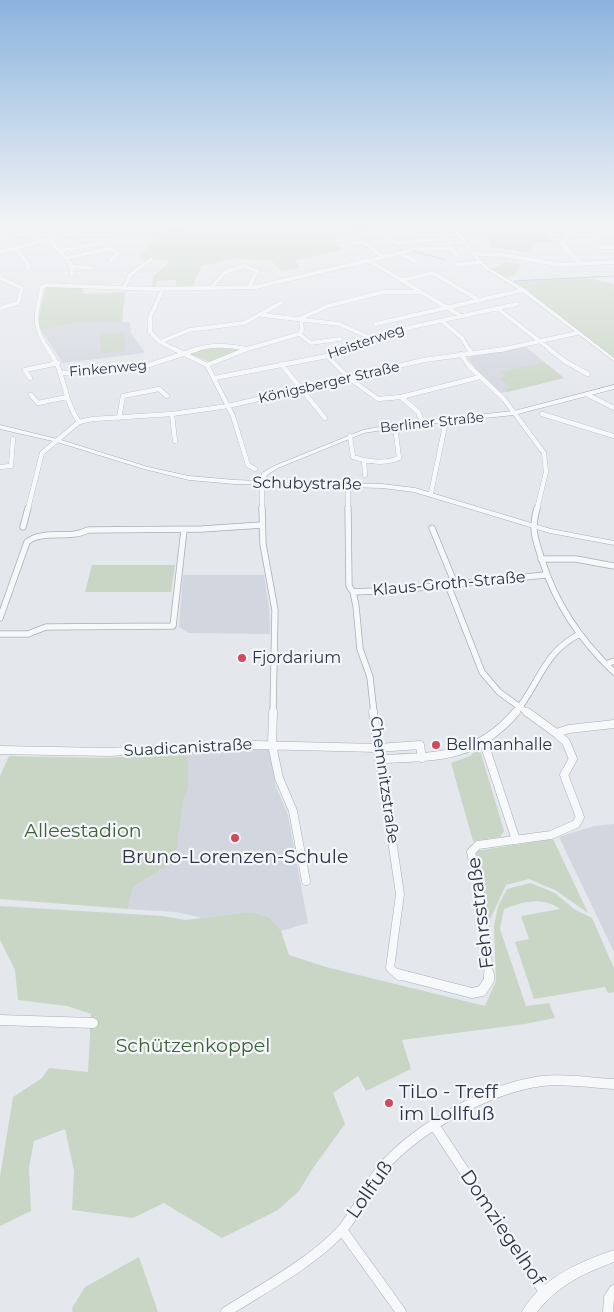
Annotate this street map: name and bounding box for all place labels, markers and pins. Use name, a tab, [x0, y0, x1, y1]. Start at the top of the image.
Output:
place label: Fjordarium	[252, 648, 341, 668]
marker: Fjordarium	[236, 652, 248, 664]
place label: Bellmanhalle	[446, 735, 552, 755]
marker: Bellmanhalle	[430, 739, 442, 751]
marker: Bruno-Lorenzen-Schule	[229, 832, 241, 844]
place label: Bruno-Lorenzen-Schule	[122, 846, 348, 868]
place label: TiLo - Treff im Lollfuß	[399, 1081, 498, 1125]
marker: TiLo - Treff im Lollfuß	[383, 1097, 395, 1109]

